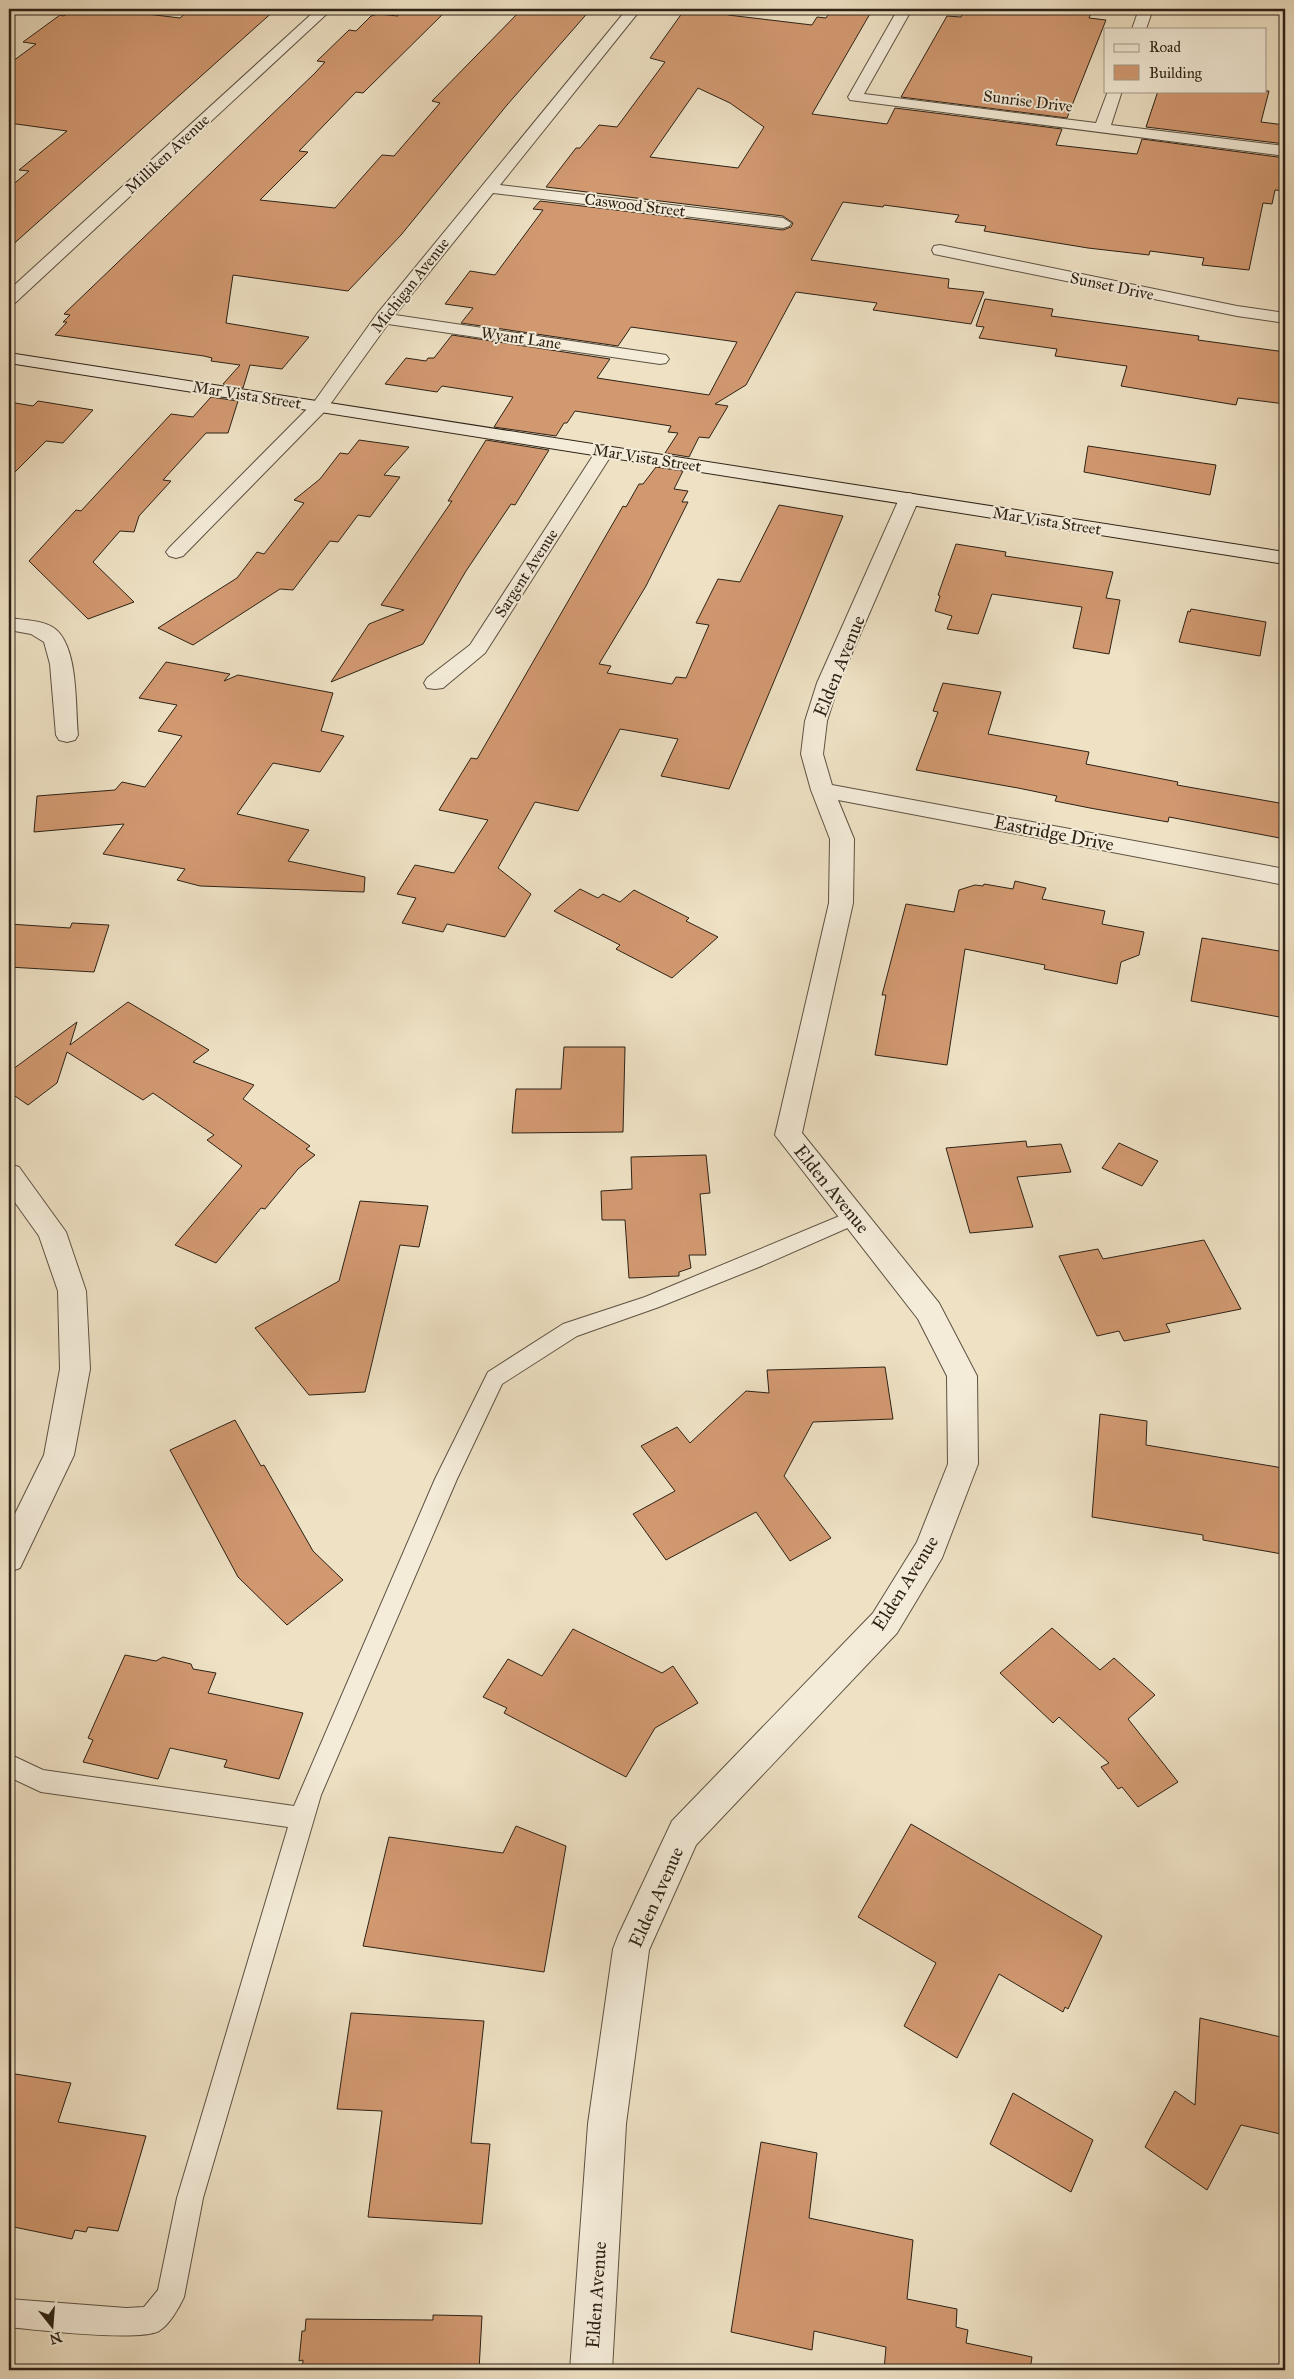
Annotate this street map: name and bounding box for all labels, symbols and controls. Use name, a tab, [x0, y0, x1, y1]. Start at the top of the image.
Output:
legend	[1104, 28, 1266, 92]
text: Road	[1149, 38, 1181, 56]
text: Building	[1149, 64, 1203, 82]
street label: Sunrise Drive	[982, 86, 1074, 116]
street label: Milliken Avenue	[121, 110, 213, 198]
street label: Caswood Street	[583, 189, 687, 221]
street label: Michigan Avenue	[367, 233, 454, 337]
street label: Sunset Drive	[1068, 268, 1156, 304]
street label: Wyant Lane	[480, 323, 563, 353]
street label: Mar Vista Street	[191, 377, 303, 413]
street label: Mar Vista Street	[591, 440, 703, 476]
street label: Mar Vista Street	[991, 503, 1103, 539]
street label: Sargent Avenue	[490, 525, 563, 621]
street label: Elden Avenue	[808, 612, 870, 720]
street label: Eastridge Drive	[992, 810, 1116, 857]
street label: Elden Avenue	[789, 1140, 875, 1238]
street label: Elden Avenue	[867, 1531, 943, 1635]
street label: Elden Avenue	[624, 1843, 688, 1951]
street label: Elden Avenue	[581, 2240, 611, 2349]
north arrow	[28, 2302, 78, 2352]
text: N	[47, 2328, 64, 2348]

